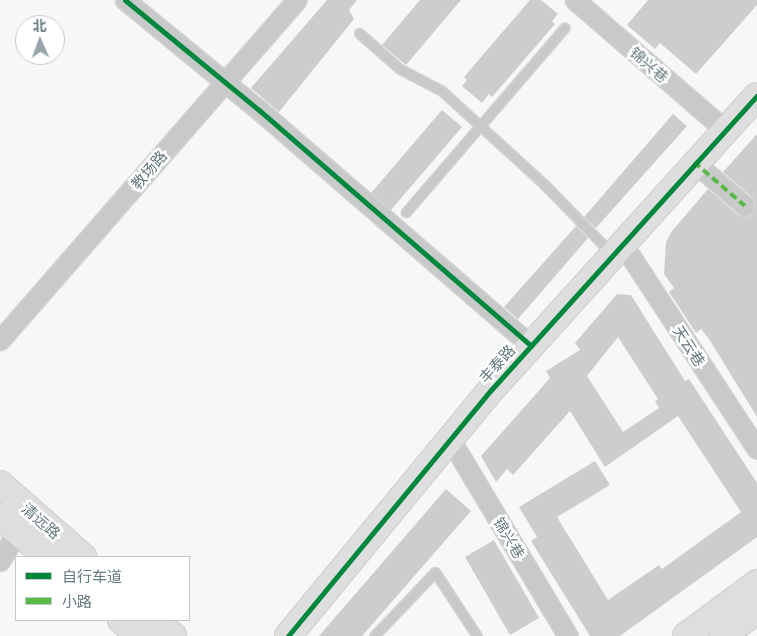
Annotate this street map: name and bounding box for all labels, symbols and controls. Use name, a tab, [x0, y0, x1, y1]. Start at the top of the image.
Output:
north arrow	[15, 15, 65, 65]
text: 北	[32, 17, 47, 35]
street label: 锦兴巷	[626, 43, 672, 87]
street label: 教场路	[127, 147, 171, 193]
street label: 天云巷	[669, 322, 709, 370]
street label: 丰泰路	[475, 341, 519, 387]
street label: 清远路	[18, 499, 64, 543]
street label: 锦兴巷	[490, 514, 528, 562]
legend	[15, 556, 190, 621]
text: 自行车道	[62, 567, 122, 586]
text: 小路	[62, 592, 92, 611]

